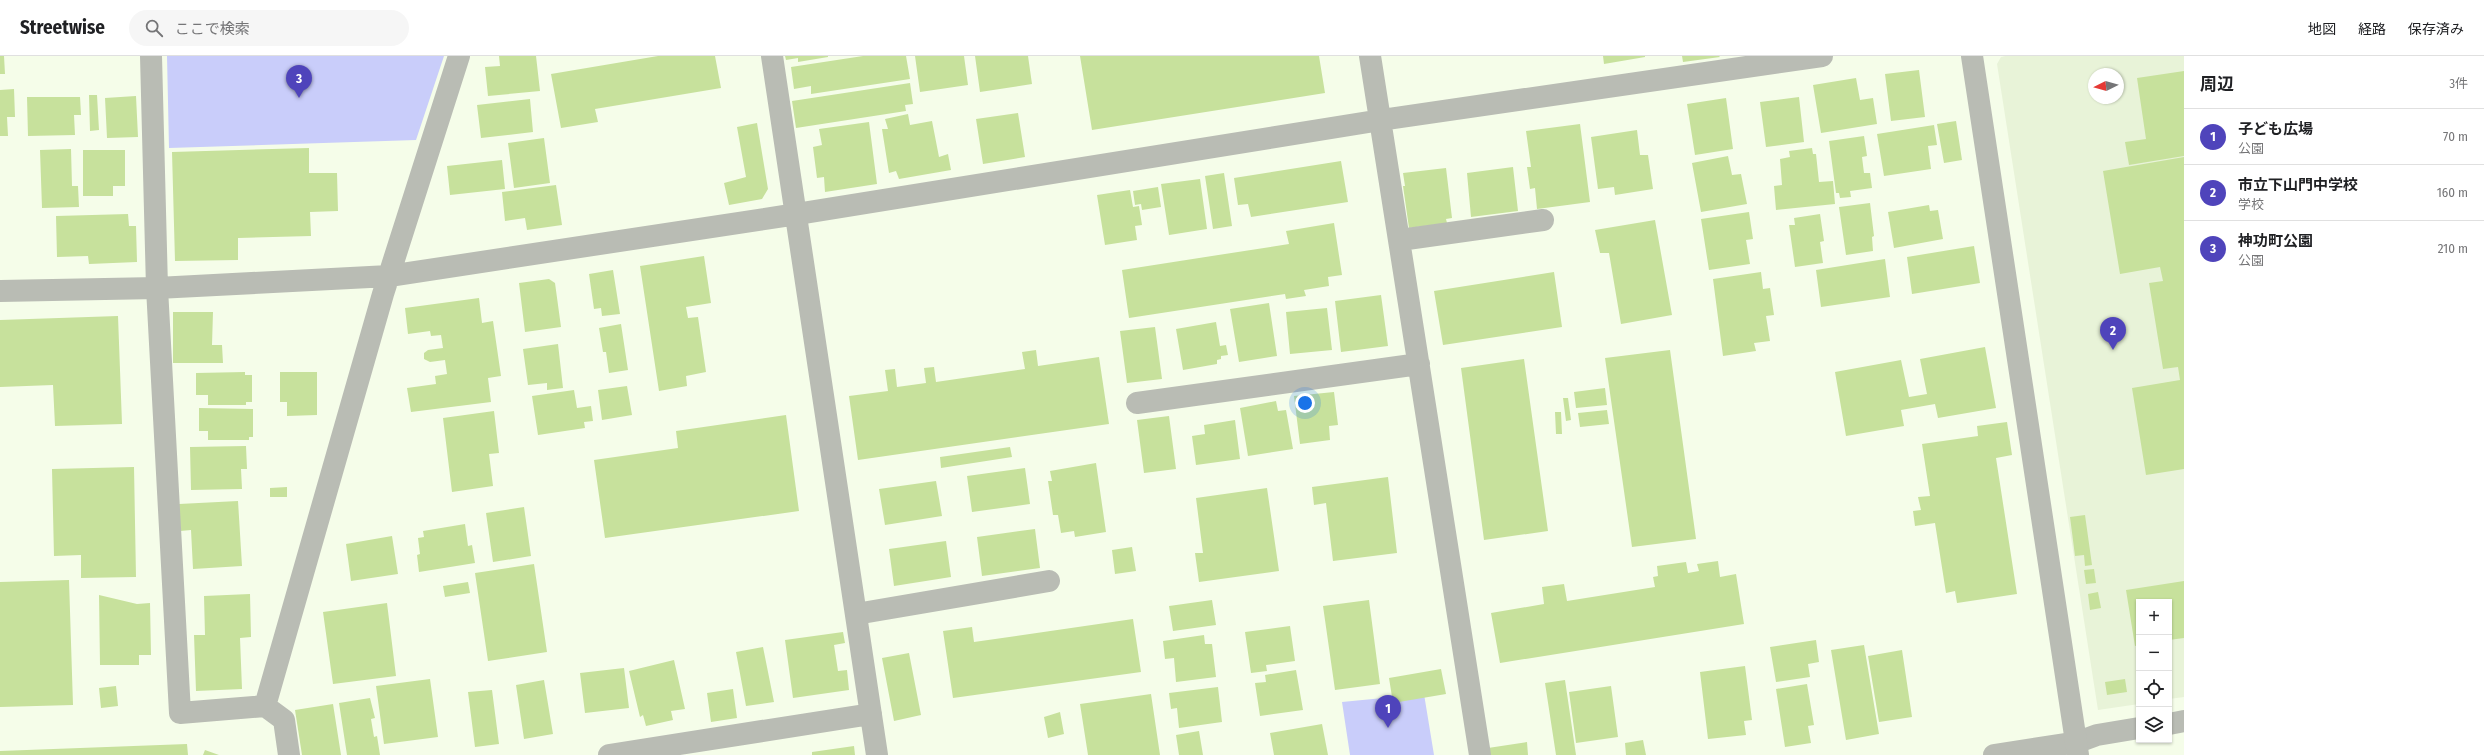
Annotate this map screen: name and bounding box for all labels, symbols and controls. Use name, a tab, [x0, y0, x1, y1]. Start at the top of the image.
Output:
search box	[129, 10, 409, 46]
text: Streetwise	[20, 16, 105, 39]
icon: search	[143, 17, 165, 39]
text: ここで検索	[175, 20, 250, 38]
text: 地図	[2308, 21, 2336, 38]
text: 経路	[2358, 21, 2386, 38]
text: 保存済み	[2408, 21, 2464, 38]
pin: 3	[286, 65, 312, 98]
north arrow	[2088, 68, 2124, 104]
text: 周辺	[2200, 74, 2234, 95]
text: 3件	[2449, 76, 2468, 91]
text: 子ども広場	[2238, 120, 2313, 138]
text: 1	[2210, 129, 2216, 144]
text: 70 m	[2443, 129, 2468, 144]
text: 公園	[2238, 141, 2264, 156]
text: 市立下山門中学校	[2238, 176, 2358, 194]
text: 2	[2210, 185, 2216, 200]
text: 160 m	[2437, 185, 2468, 200]
text: 学校	[2238, 197, 2264, 212]
text: 神功町公園	[2238, 232, 2313, 250]
text: 3	[2210, 241, 2216, 256]
text: 210 m	[2438, 241, 2468, 256]
text: 公園	[2238, 253, 2264, 268]
pin: 2	[2100, 317, 2126, 350]
your location	[1295, 393, 1315, 413]
map controls	[2136, 599, 2172, 743]
button: +	[2136, 599, 2172, 635]
button: −	[2136, 635, 2172, 671]
button: locate	[2136, 671, 2172, 707]
pin: 1	[1375, 695, 1401, 728]
button: layers	[2136, 707, 2172, 743]

